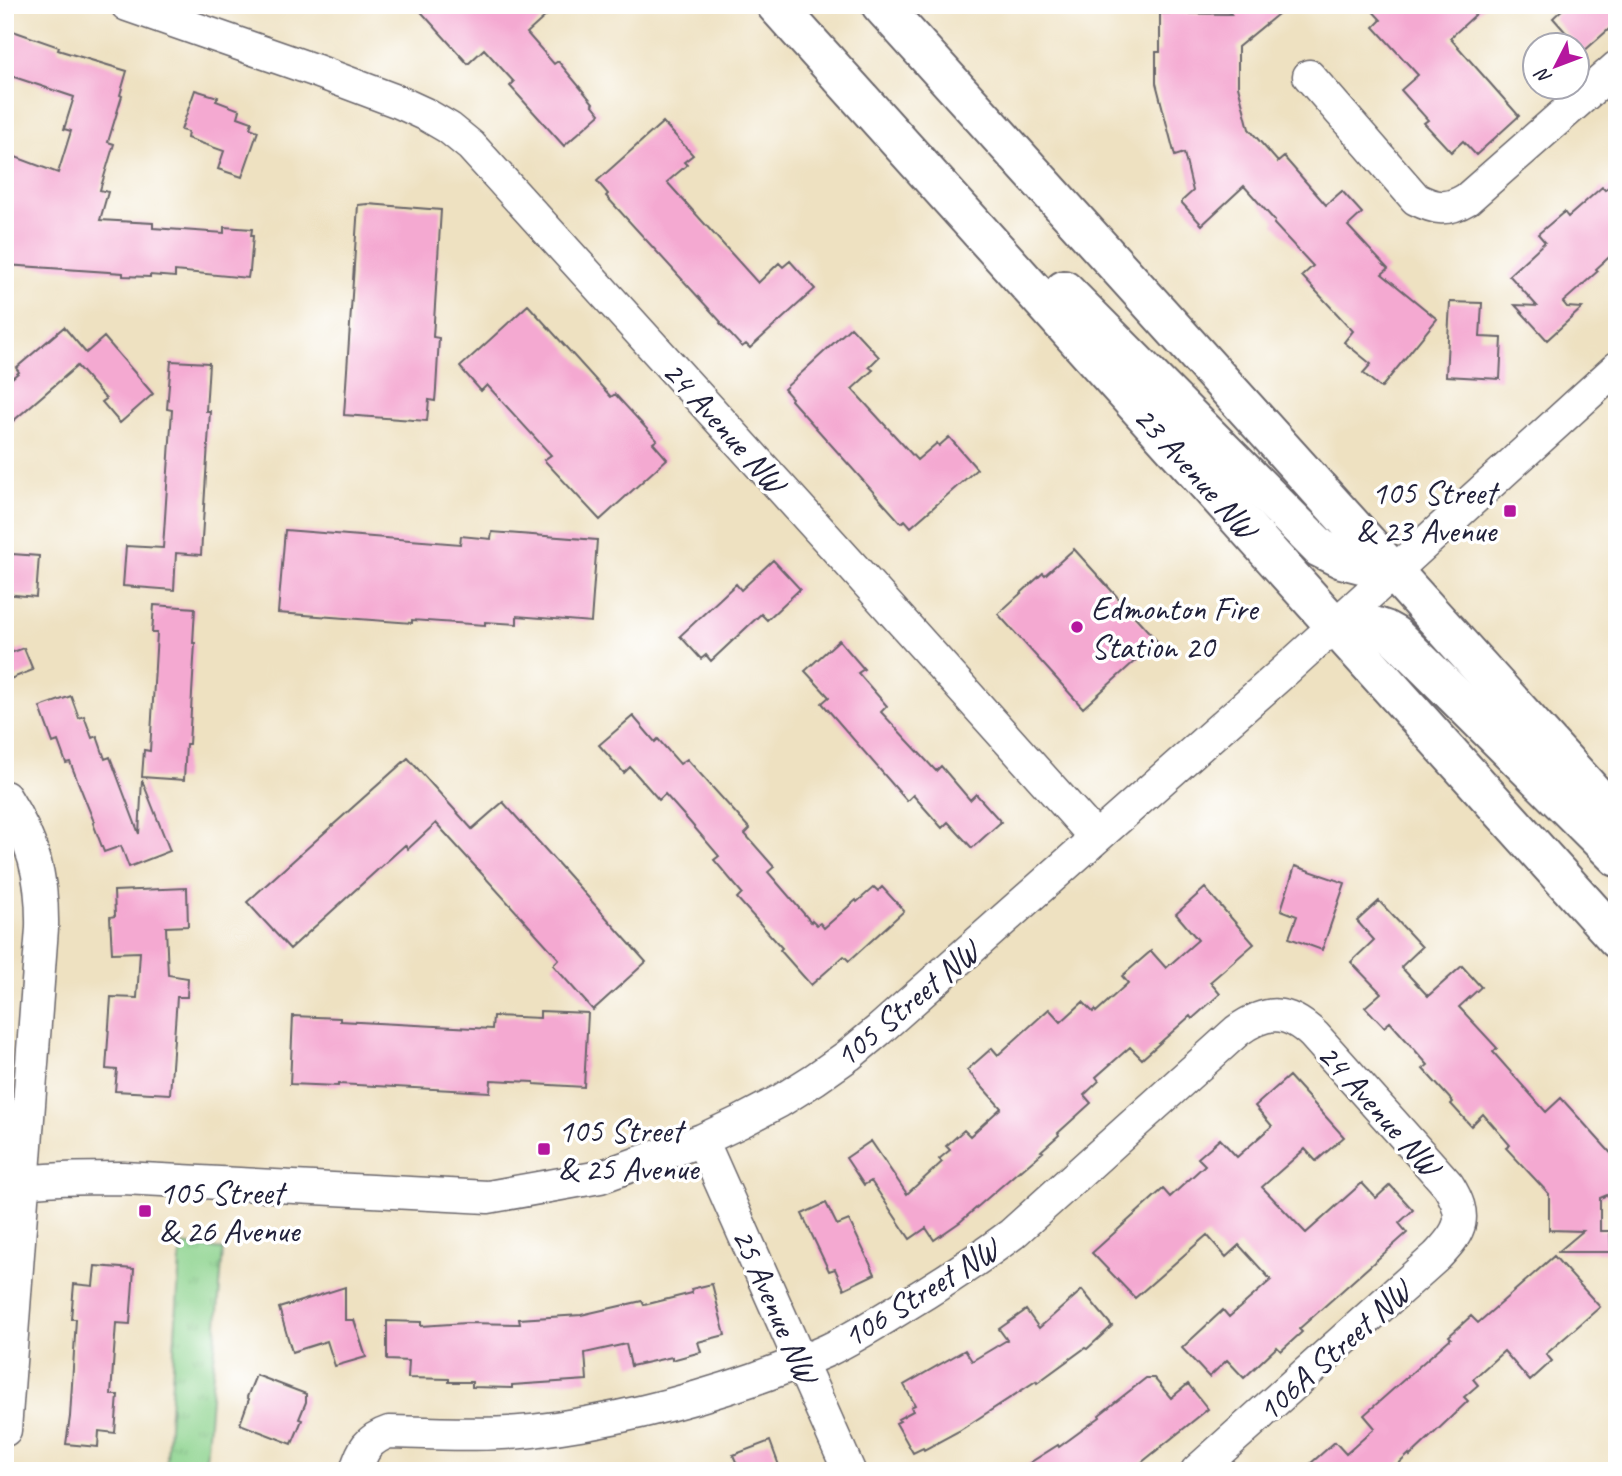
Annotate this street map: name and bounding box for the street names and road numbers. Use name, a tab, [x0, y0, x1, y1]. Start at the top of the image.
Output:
street label: 24 Avenue NW	[653, 351, 797, 504]
street label: 23 Avenue NW	[1125, 397, 1269, 550]
street label: 105 Street NW	[826, 929, 990, 1076]
street label: 24 Avenue NW	[1308, 1034, 1452, 1187]
street label: 25 Avenue NW	[722, 1221, 829, 1392]
street label: 106 Street NW	[835, 1227, 1009, 1357]
street label: 106A Street NW	[1248, 1269, 1422, 1431]

